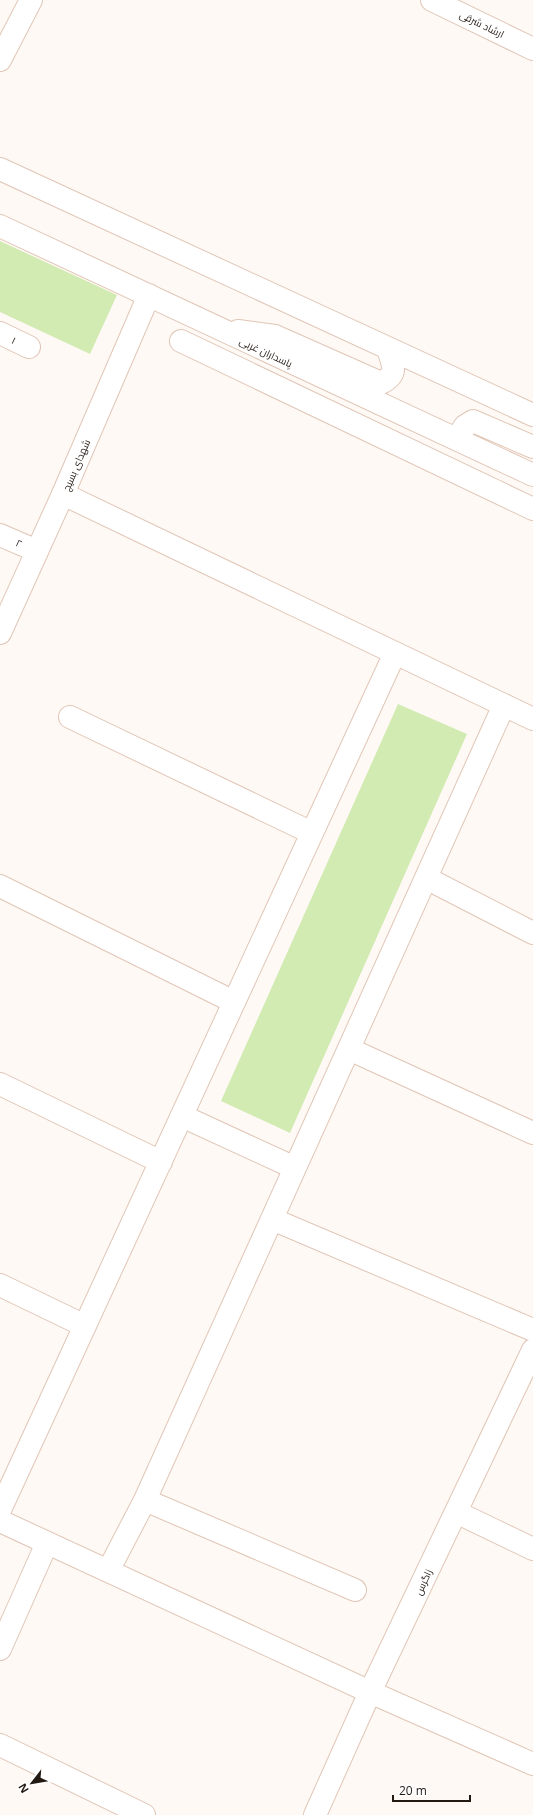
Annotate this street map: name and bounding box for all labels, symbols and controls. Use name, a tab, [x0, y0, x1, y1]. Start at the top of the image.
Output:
street label: ارشاد شرقی	[457, 7, 507, 41]
street label: ۱	[10, 333, 18, 347]
street label: پاسداران غربی	[237, 334, 295, 371]
street label: شهدای بسیج	[59, 437, 93, 493]
street label: ۲	[14, 536, 24, 550]
street label: زاگرس	[411, 1567, 435, 1597]
north arrow	[12, 1763, 52, 1803]
scale bar	[393, 1777, 470, 1803]
text: N	[14, 1781, 32, 1796]
text: 20 m	[399, 1782, 427, 1799]

